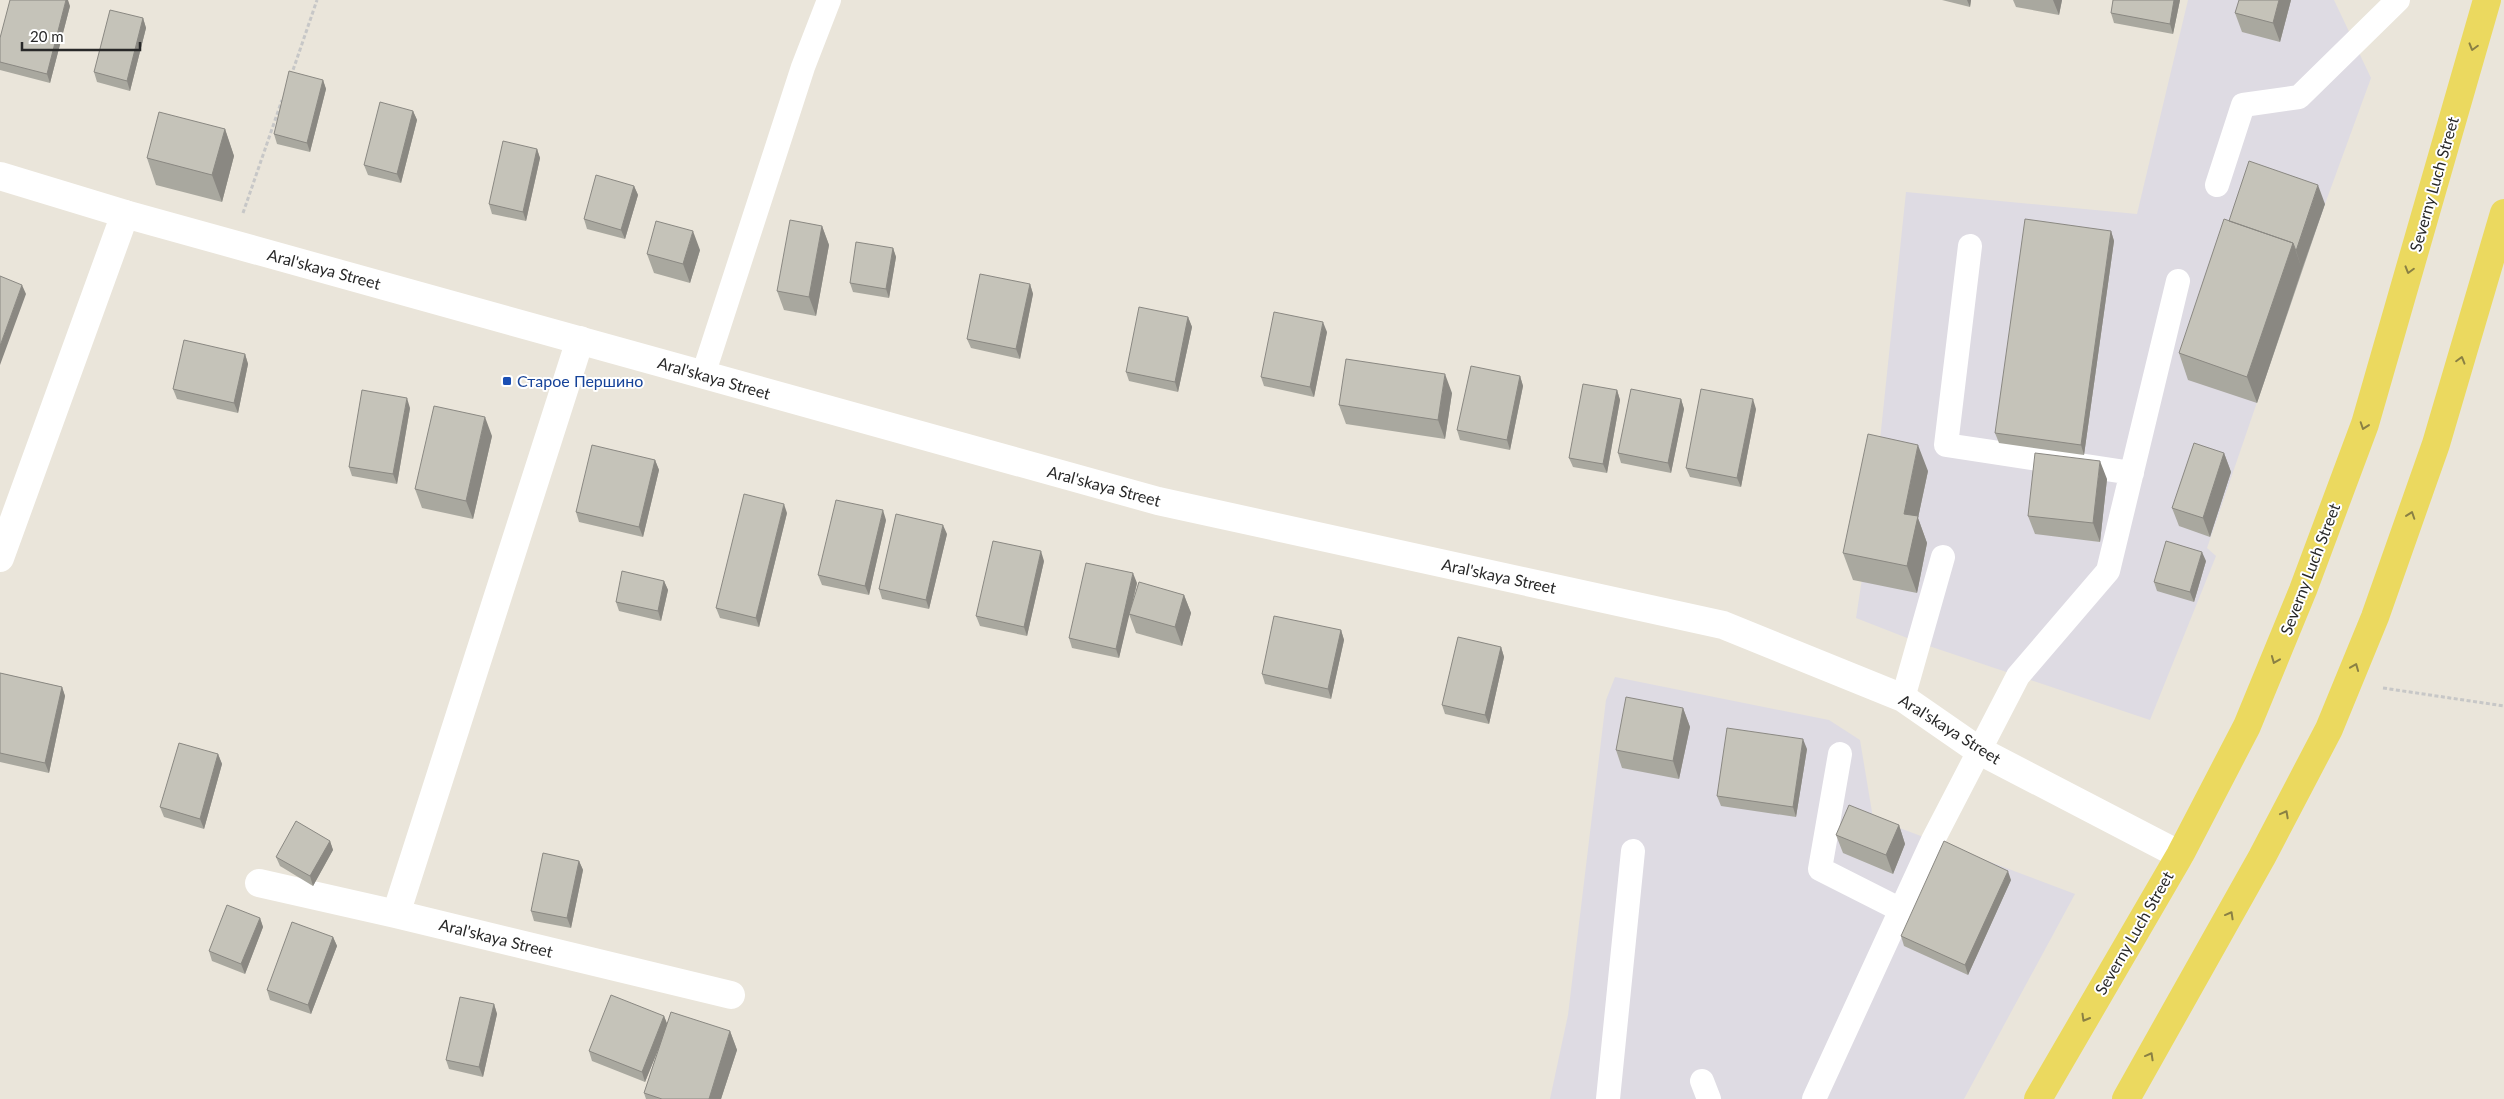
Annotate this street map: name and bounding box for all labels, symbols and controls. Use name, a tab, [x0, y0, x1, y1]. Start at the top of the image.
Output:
scale bar	[22, 20, 140, 52]
text: 20 m	[30, 27, 64, 45]
one-way arrow	[2469, 42, 2479, 50]
street label: Severny Luch Street	[2405, 114, 2462, 253]
street label: Aral'skaya Street	[265, 244, 383, 293]
one-way arrow	[2404, 266, 2414, 274]
street label: Aral'skaya Street	[656, 352, 773, 403]
one-way arrow	[2455, 357, 2465, 365]
place label: Старое Першино	[517, 371, 643, 390]
marker: Старое Першино	[501, 375, 513, 387]
one-way arrow	[2359, 422, 2369, 430]
street label: Aral'skaya Street	[1045, 461, 1163, 510]
street label: Severny Luch Street	[2276, 500, 2343, 637]
one-way arrow	[2405, 511, 2415, 520]
street label: Aral'skaya Street	[1440, 554, 1558, 597]
one-way arrow	[2270, 655, 2281, 664]
one-way arrow	[2348, 663, 2359, 672]
street label: Aral'skaya Street	[1896, 690, 2005, 768]
one-way arrow	[2279, 810, 2289, 819]
street label: Severny Luch Street	[2090, 867, 2177, 998]
one-way arrow	[2223, 911, 2233, 920]
street label: Aral'skaya Street	[437, 914, 555, 961]
one-way arrow	[2081, 1012, 2091, 1021]
one-way arrow	[2144, 1053, 2154, 1062]

